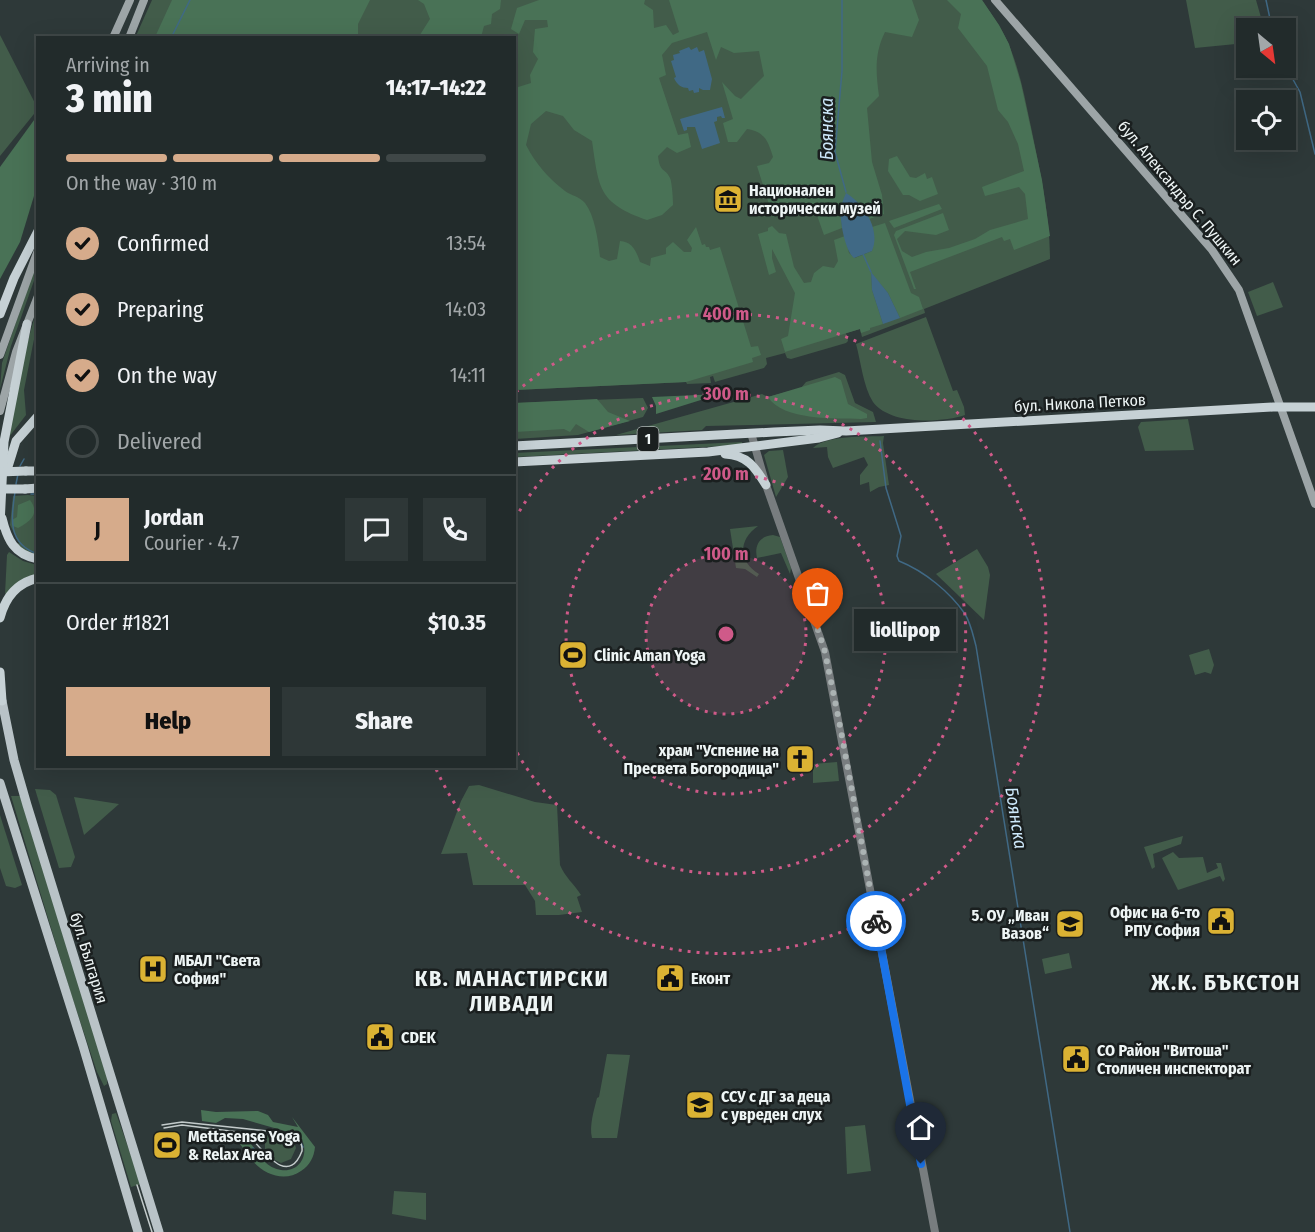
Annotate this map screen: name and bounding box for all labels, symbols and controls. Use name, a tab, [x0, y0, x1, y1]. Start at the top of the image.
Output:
north arrow	[1236, 18, 1296, 78]
map controls	[1236, 18, 1296, 150]
text: Arriving in	[66, 53, 150, 77]
text: 14:17–14:22	[386, 74, 486, 101]
text: 3 min	[66, 76, 153, 122]
button: locate	[1236, 90, 1296, 150]
water label: Боянска	[816, 98, 838, 160]
street label: бул. Александър С. Пушкин	[1114, 117, 1246, 269]
text: On the way · 310 m	[66, 171, 217, 195]
place label: Национален исторически музей	[749, 181, 881, 218]
museum icon: Национален исторически музей	[712, 183, 744, 215]
icon: check	[66, 227, 99, 260]
text: Confirmed	[117, 230, 210, 257]
text: 13:54	[446, 231, 486, 255]
icon: check	[66, 293, 99, 326]
text: Preparing	[117, 296, 203, 323]
text: 14:03	[445, 297, 486, 321]
text: 400 m	[703, 303, 749, 325]
icon: check	[66, 359, 99, 392]
text: On the way	[117, 362, 217, 389]
text: 14:11	[450, 363, 486, 387]
text: 300 m	[702, 383, 749, 405]
street label: бул. Никола Петков	[1014, 390, 1146, 416]
road number: 1	[638, 427, 658, 451]
text: Delivered	[117, 428, 202, 455]
text: 200 m	[702, 463, 749, 485]
button: chat	[345, 498, 408, 561]
button: phone	[423, 498, 486, 561]
text: Jordan	[144, 504, 204, 531]
text: J	[94, 516, 101, 543]
text: Courier · 4.7	[144, 531, 239, 555]
text: 100 m	[704, 543, 748, 565]
pin	[792, 568, 843, 630]
icon: bag	[801, 577, 834, 610]
text: Order #1821	[66, 609, 170, 636]
text: $10.35	[428, 609, 486, 636]
callout: liollipop	[854, 609, 956, 651]
text: liollipop	[870, 618, 940, 642]
centre of rings	[716, 624, 736, 644]
sports icon: Clinic Aman Yoga	[557, 639, 589, 671]
place label: Clinic Aman Yoga	[594, 646, 706, 665]
button: Help	[66, 687, 270, 756]
button: Share	[282, 687, 486, 756]
place label: храм "Успение на Пресвета Богородица"	[624, 741, 779, 778]
church icon: храм "Успение на Пресвета Богородица"	[784, 743, 816, 775]
water label: Боянска	[1000, 785, 1032, 851]
courier	[846, 891, 906, 951]
place label: Офис на 6-то РПУ София	[1110, 903, 1200, 940]
icon: bike	[860, 905, 893, 938]
public building icon: Офис на 6-то РПУ София	[1205, 905, 1237, 937]
place label: 5. ОУ „Иван Вазов“	[972, 906, 1049, 943]
school or university icon: 5. ОУ „Иван Вазов“	[1054, 908, 1086, 940]
street label: бул. България	[66, 910, 112, 1006]
place label: МБАЛ "Света София"	[174, 951, 261, 988]
hospital icon: МБАЛ "Света София"	[137, 953, 169, 985]
public building icon: Еконт	[654, 962, 686, 994]
district label: КВ. МАНАСТИРСКИ ЛИВАДИ	[415, 965, 609, 1017]
place label: Еконт	[691, 969, 730, 988]
district label: Ж.К. БЪКСТОН	[1150, 969, 1301, 996]
public building icon: CDEK	[364, 1021, 396, 1053]
place label: CDEK	[401, 1028, 436, 1047]
place label: СО Район "Витоша" Столичен инспекторат	[1097, 1041, 1251, 1078]
public building icon: СО Район "Витоша" Столичен инспекторат	[1060, 1043, 1092, 1075]
place label: ССУ с ДГ за деца с увреден слух	[721, 1087, 831, 1124]
school or university icon: ССУ с ДГ за деца с увреден слух	[684, 1089, 716, 1121]
pin	[895, 1102, 946, 1164]
icon: home	[904, 1111, 937, 1144]
place label: Mettasense Yoga & Relax Area	[188, 1127, 300, 1164]
sports icon: Mettasense Yoga & Relax Area	[151, 1129, 183, 1161]

